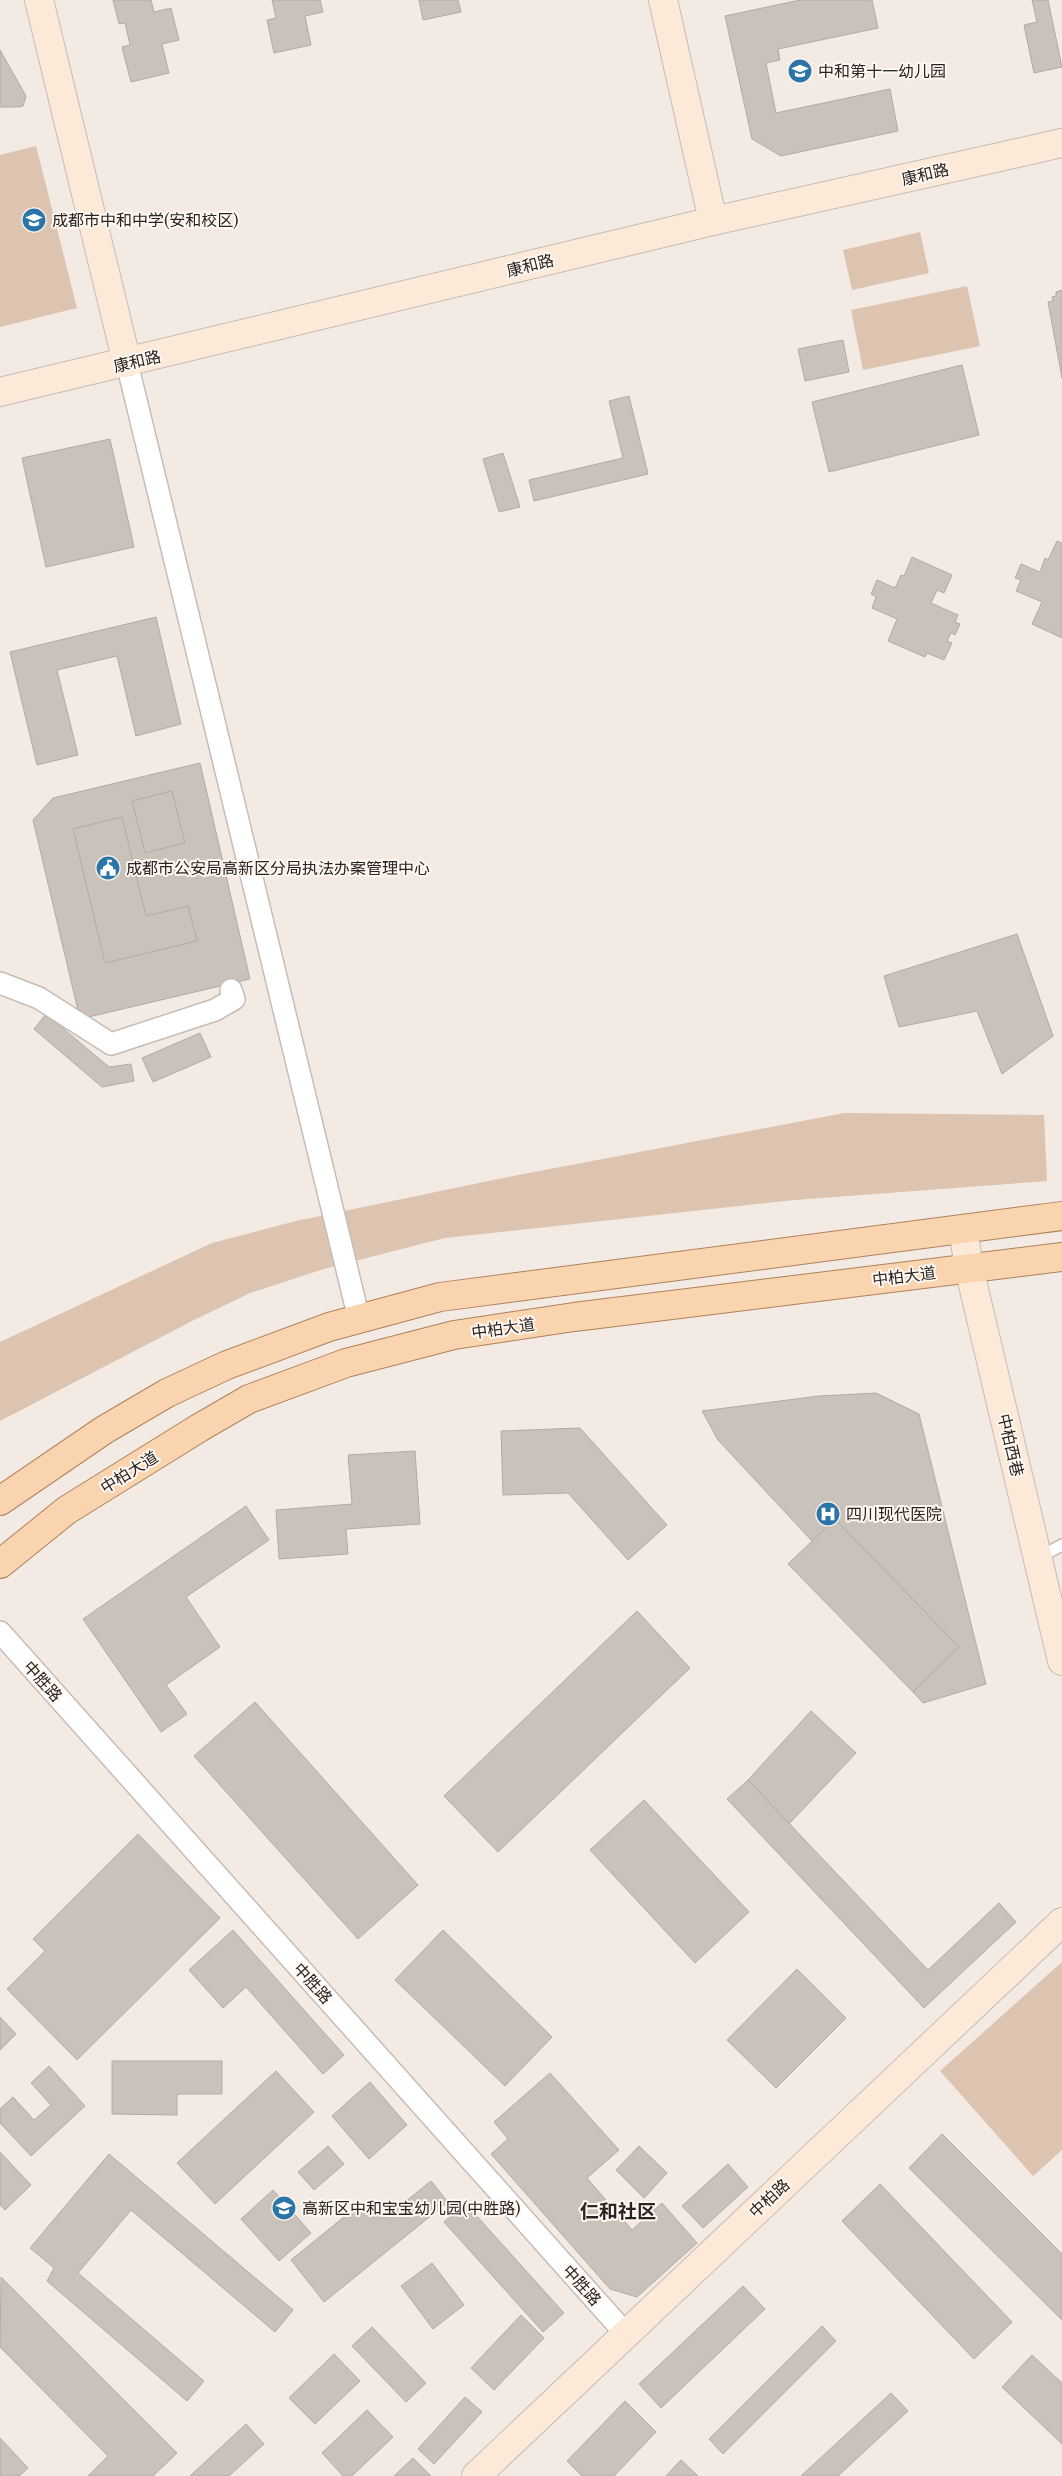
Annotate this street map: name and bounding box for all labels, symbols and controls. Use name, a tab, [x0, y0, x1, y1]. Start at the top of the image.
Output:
school or university icon: 中和第十一幼儿园	[787, 58, 813, 84]
place label: 中和第十一幼儿园	[818, 61, 946, 81]
street label: 康和路	[899, 159, 951, 189]
school or university icon: 成都市中和中学(安和校区)	[21, 207, 47, 233]
place label: 成都市中和中学(安和校区)	[52, 210, 239, 230]
street label: 康和路	[504, 249, 556, 281]
street label: 康和路	[111, 346, 163, 376]
public building icon: 成都市公安局高新区分局执法办案管理中心	[95, 855, 121, 881]
place label: 成都市公安局高新区分局执法办案管理中心	[126, 858, 430, 878]
street label: 中柏大道	[871, 1262, 937, 1290]
street label: 中柏大道	[470, 1314, 536, 1342]
street label: 中柏西巷	[994, 1412, 1028, 1478]
street label: 中柏大道	[97, 1447, 161, 1497]
hospital icon: 四川现代医院	[815, 1501, 841, 1527]
place label: 四川现代医院	[846, 1504, 942, 1524]
street label: 中胜路	[20, 1656, 66, 1706]
street label: 中胜路	[290, 1958, 336, 2008]
street label: 中柏路	[745, 2174, 793, 2222]
school or university icon: 高新区中和宝宝幼儿园(中胜路)	[271, 2195, 297, 2221]
place label: 高新区中和宝宝幼儿园(中胜路)	[302, 2198, 521, 2218]
district label: 仁和社区	[580, 2200, 656, 2223]
street label: 中胜路	[559, 2260, 605, 2310]

